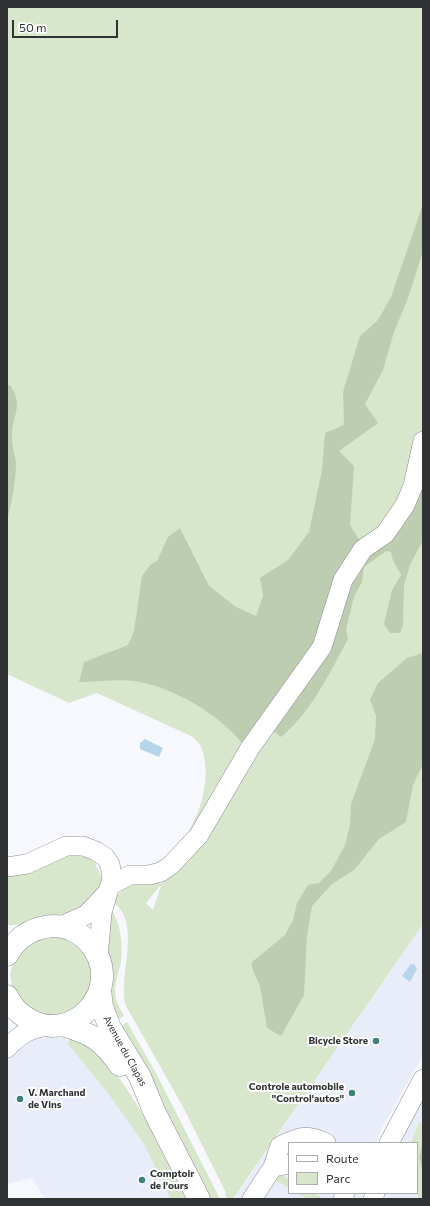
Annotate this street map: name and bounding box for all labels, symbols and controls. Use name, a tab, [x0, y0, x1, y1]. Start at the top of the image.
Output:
scale bar	[14, 12, 120, 38]
text: 50 m	[19, 20, 47, 34]
street label: Avenue du Clapas	[101, 1014, 149, 1088]
place label: Bicycle Store	[308, 1035, 368, 1047]
marker: Bicycle Store	[371, 1036, 381, 1046]
place label: Controle automobile "Control'autos"	[249, 1081, 344, 1104]
place label: V. Marchand de Vins	[28, 1087, 85, 1110]
marker: Controle automobile "Control'autos"	[347, 1088, 357, 1098]
marker: V. Marchand de Vins	[15, 1094, 25, 1104]
legend	[288, 1142, 418, 1194]
text: Route	[326, 1151, 359, 1165]
place label: Comptoir de l'ours	[150, 1168, 194, 1192]
text: Parc	[326, 1171, 350, 1185]
marker: Comptoir de l'ours	[137, 1175, 147, 1185]

